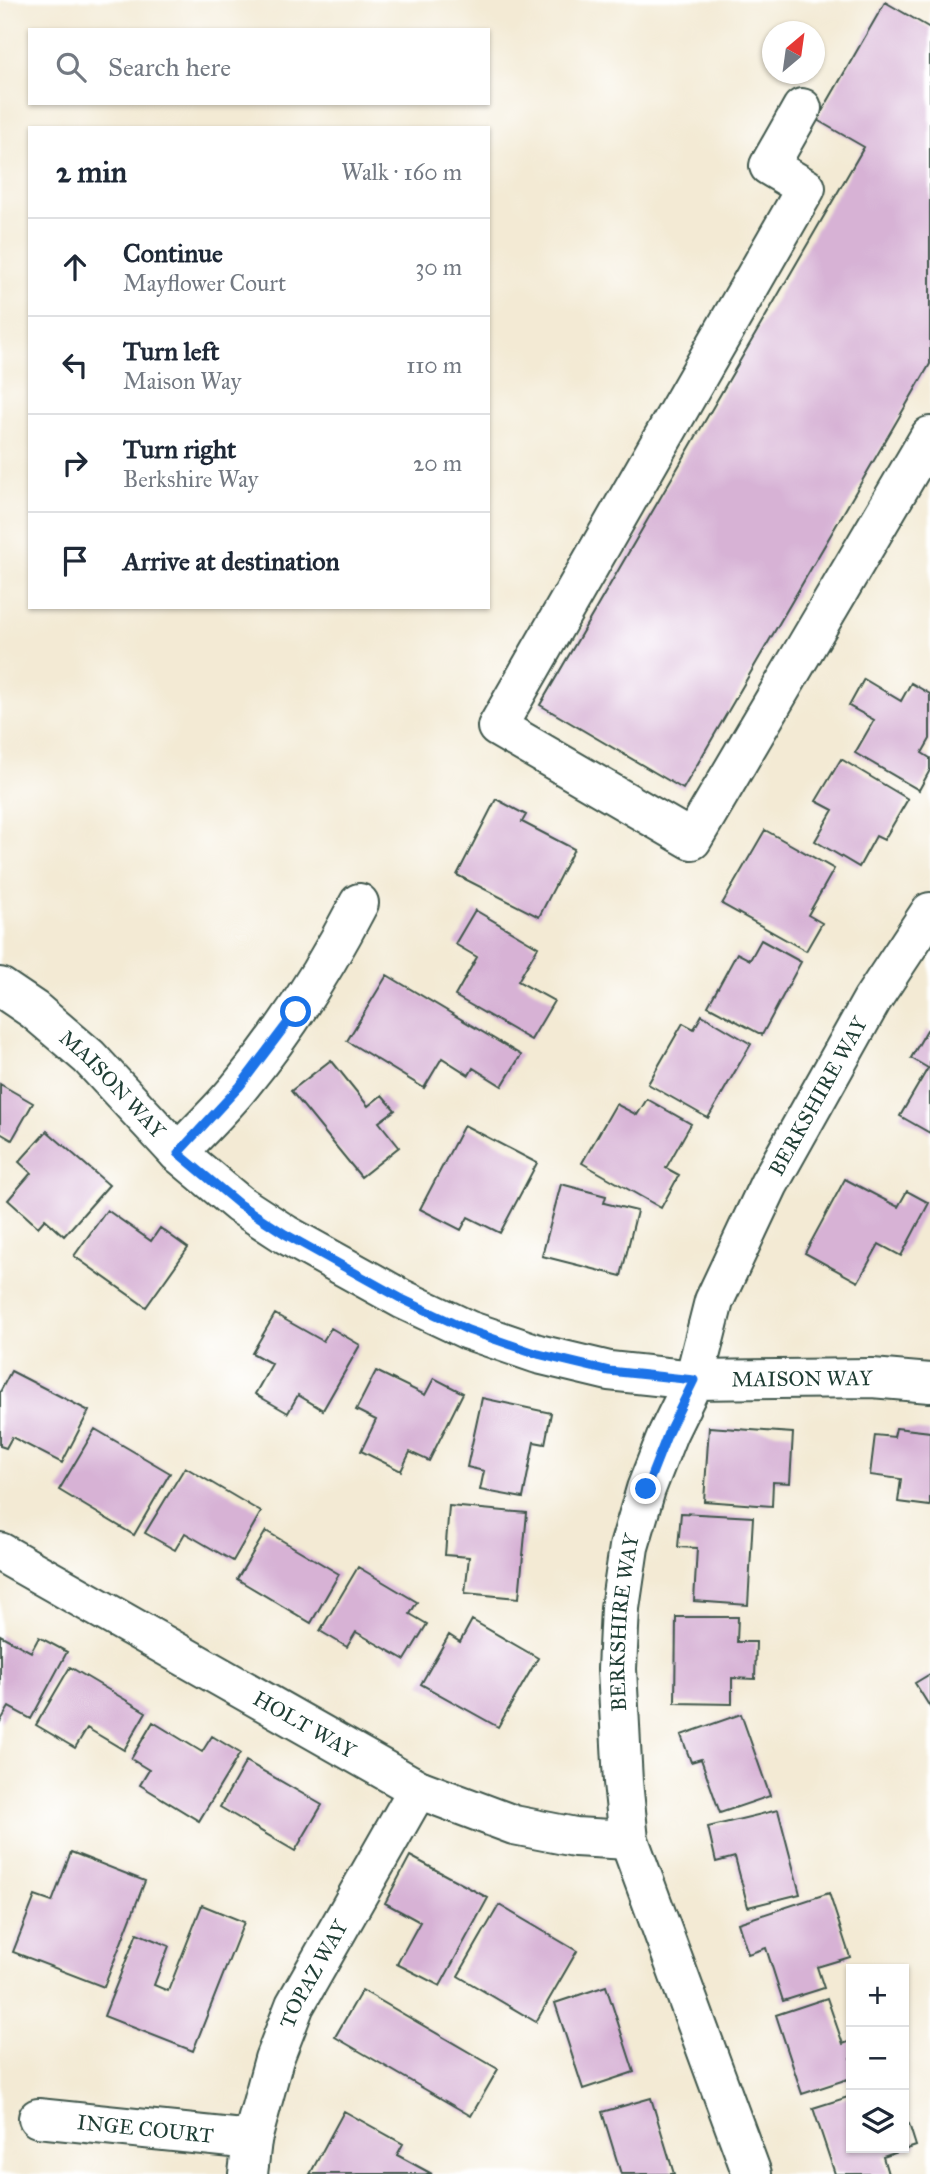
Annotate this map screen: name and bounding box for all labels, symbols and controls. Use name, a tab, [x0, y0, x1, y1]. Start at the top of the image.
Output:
north arrow	[762, 21, 825, 84]
search box	[28, 28, 490, 105]
icon: search	[52, 48, 90, 86]
text: Search here	[108, 51, 231, 83]
text: 2 min	[56, 154, 127, 190]
text: Walk · 160 m	[341, 158, 462, 186]
text: Continue	[123, 237, 223, 269]
icon: ahead	[56, 248, 94, 286]
text: 30 m	[415, 253, 462, 281]
text: Mayflower Court	[123, 269, 286, 297]
text: Turn left	[123, 335, 219, 367]
icon: left	[56, 346, 94, 384]
text: 110 m	[406, 351, 462, 379]
text: Maison Way	[123, 367, 241, 395]
text: Turn right	[123, 433, 236, 465]
icon: right	[56, 444, 94, 482]
text: 20 m	[413, 449, 462, 477]
text: Berkshire Way	[123, 465, 258, 493]
icon: arrive	[56, 542, 94, 580]
text: Arrive at destination	[123, 545, 340, 577]
route start	[280, 996, 311, 1027]
street label: BERKSHIRE WAY	[763, 1012, 873, 1180]
street label: MAISON WAY	[54, 1024, 171, 1144]
street label: MAISON WAY	[731, 1365, 873, 1393]
route end	[630, 1473, 661, 1504]
street label: BERKSHIRE WAY	[604, 1530, 645, 1712]
street label: HOLT WAY	[249, 1685, 361, 1764]
street label: TOPAZ WAY	[274, 1915, 354, 2032]
map controls	[846, 1964, 909, 2153]
button: +	[846, 1964, 909, 2027]
button: −	[846, 2027, 909, 2090]
button: layers	[846, 2090, 909, 2153]
street label: INGE COURT	[76, 2109, 215, 2149]

